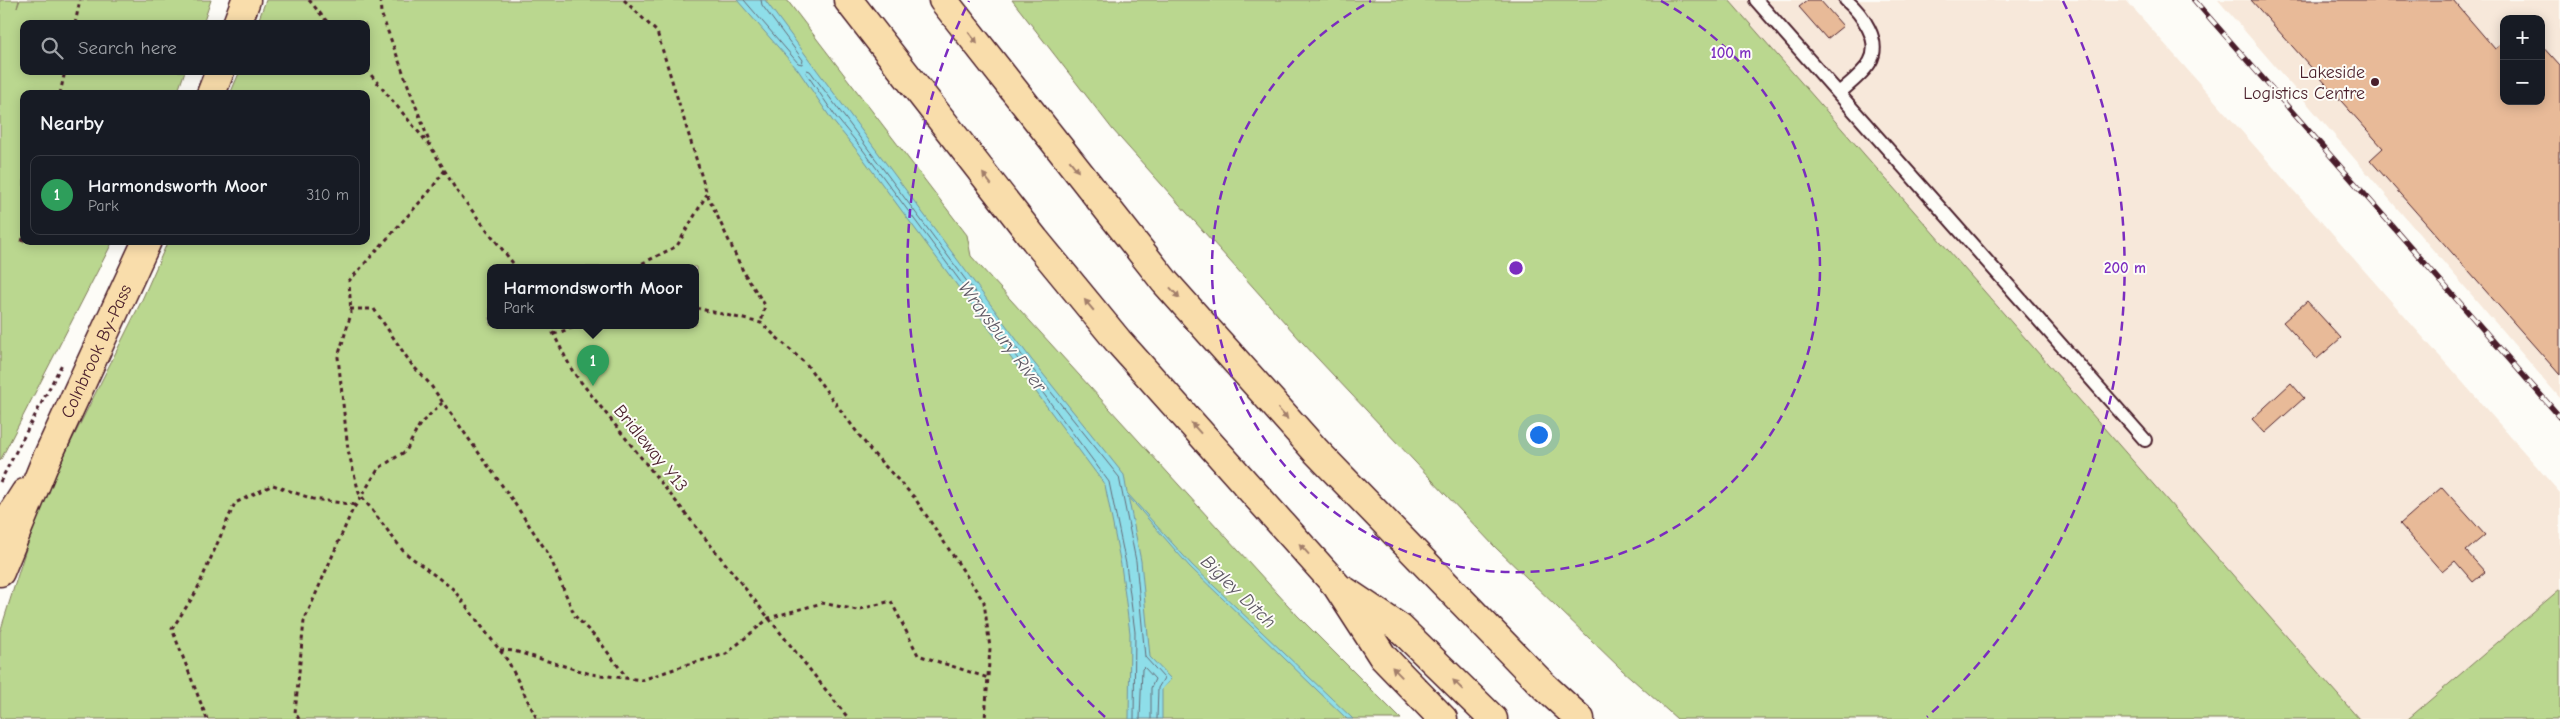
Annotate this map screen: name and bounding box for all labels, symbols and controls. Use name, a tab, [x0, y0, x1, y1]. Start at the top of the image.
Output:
map controls	[2500, 15, 2545, 105]
button: +	[2500, 15, 2545, 60]
search box	[20, 20, 370, 75]
one-way arrow	[967, 31, 978, 44]
icon: search	[38, 34, 66, 62]
text: Search here	[78, 37, 177, 59]
text: 100 m	[1711, 44, 1751, 62]
button: −	[2500, 60, 2545, 105]
place label: Lakeside Logistics Centre	[2243, 62, 2365, 104]
marker: Lakeside Logistics Centre	[2369, 76, 2381, 88]
text: Nearby	[40, 111, 104, 135]
one-way arrow	[1068, 159, 1079, 172]
one-way arrow	[982, 173, 993, 186]
text: Harmondsworth Moor	[88, 175, 267, 197]
text: 1	[54, 186, 60, 204]
text: 310 m	[306, 186, 349, 204]
text: Park	[88, 197, 119, 215]
centre of rings	[1507, 259, 1525, 277]
text: 200 m	[2104, 259, 2146, 277]
popup	[487, 264, 699, 329]
text: Harmondsworth Moor	[503, 277, 683, 299]
water label: Wraysbury River	[953, 277, 1052, 397]
street label: Colnbrook By-Pass	[57, 281, 137, 421]
one-way arrow	[1169, 286, 1181, 298]
text: Park	[503, 299, 534, 317]
one-way arrow	[1084, 299, 1095, 312]
pin: 1	[577, 345, 609, 386]
street label: Bridleway Y13	[609, 401, 692, 496]
one-way arrow	[1277, 408, 1289, 420]
one-way arrow	[1190, 422, 1202, 434]
your location	[1526, 422, 1552, 448]
one-way arrow	[1298, 544, 1310, 556]
water label: Bigley Ditch	[1196, 551, 1280, 633]
one-way arrow	[1391, 666, 1403, 678]
one-way arrow	[1452, 679, 1464, 691]

